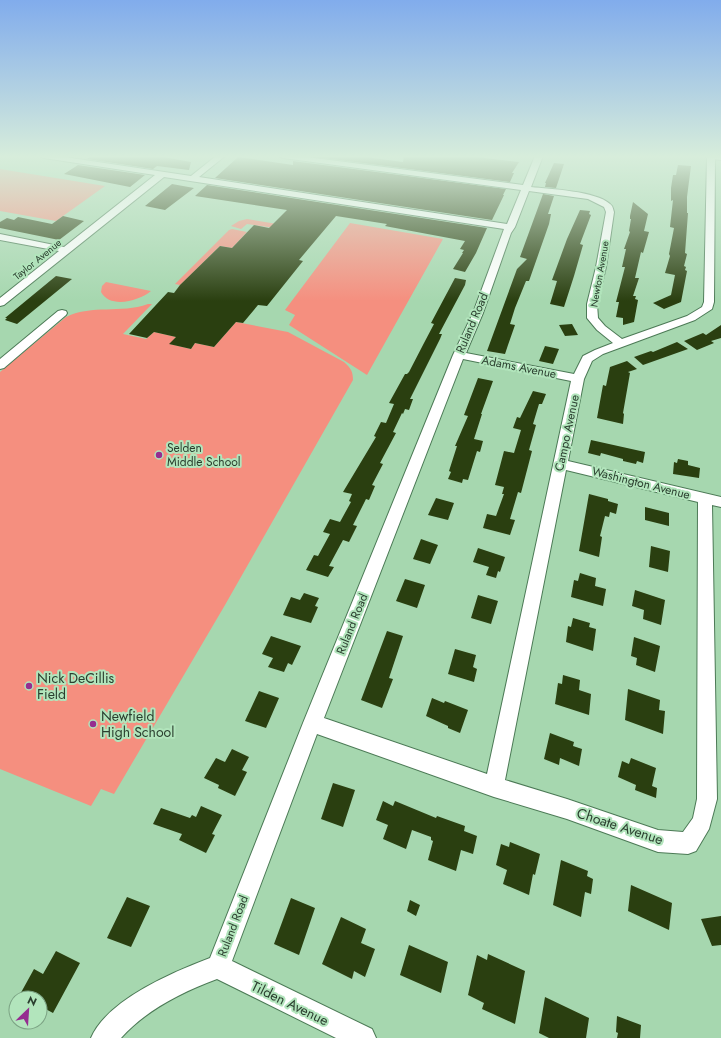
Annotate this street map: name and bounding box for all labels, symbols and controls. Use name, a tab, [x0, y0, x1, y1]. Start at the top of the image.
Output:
street label: Taylor Avenue	[10, 235, 65, 284]
street label: Newton Avenue	[586, 240, 613, 308]
street label: Ruland Road	[451, 290, 493, 356]
street label: Adams Avenue	[480, 351, 558, 383]
street label: Campo Avenue	[550, 393, 584, 473]
place label: Selden Middle School	[167, 439, 241, 471]
marker: Selden Middle School	[154, 450, 164, 460]
street label: Washington Avenue	[590, 462, 692, 504]
street label: Ruland Road	[332, 591, 372, 657]
place label: Nick DeCillis Field	[37, 668, 115, 704]
marker: Nick DeCillis Field	[24, 681, 34, 691]
place label: Newfield High School	[101, 706, 174, 742]
marker: Newfield High School	[88, 719, 98, 729]
street label: Choate Avenue	[574, 803, 666, 849]
street label: Ruland Road	[213, 893, 253, 959]
street label: Tilden Avenue	[248, 976, 332, 1030]
north arrow	[8, 990, 48, 1030]
text: N	[25, 992, 40, 1010]

